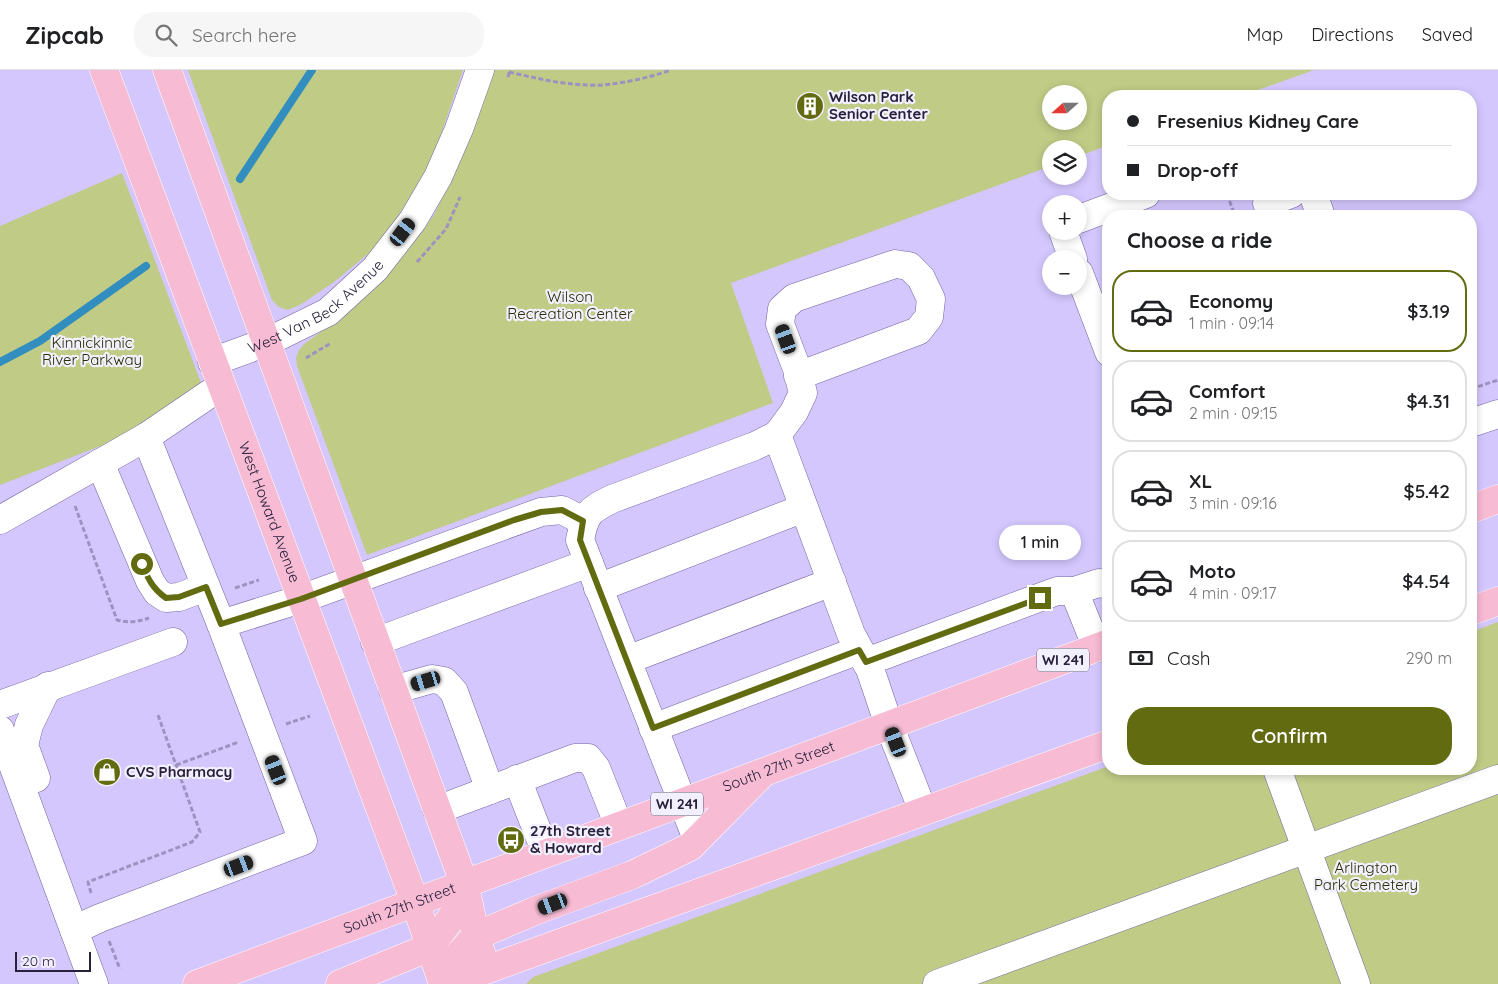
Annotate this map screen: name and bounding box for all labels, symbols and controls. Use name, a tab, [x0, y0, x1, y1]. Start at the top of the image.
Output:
search box	[134, 12, 484, 57]
text: Zipcab	[25, 20, 104, 50]
icon: search	[152, 21, 180, 49]
text: Search here	[192, 23, 297, 47]
text: Map	[1246, 23, 1283, 46]
text: Directions	[1311, 23, 1394, 46]
text: Saved	[1422, 23, 1473, 46]
north arrow	[1042, 85, 1088, 130]
map controls	[1042, 85, 1087, 295]
place label: Wilson Park Senior Center	[829, 87, 928, 123]
building icon: Wilson Park Senior Center	[795, 91, 825, 121]
text: Fresenius Kidney Care	[1157, 109, 1359, 133]
button: layers	[1042, 140, 1087, 185]
text: Drop-off	[1157, 158, 1238, 182]
button: +	[1042, 195, 1087, 240]
car	[387, 216, 418, 248]
text: Choose a ride	[1127, 226, 1272, 254]
button: −	[1042, 250, 1087, 295]
street label: West Van Beck Avenue	[245, 256, 388, 357]
park label: Wilson Recreation Center	[507, 287, 633, 323]
icon: car	[1129, 289, 1174, 334]
text: Economy	[1189, 289, 1273, 313]
text: $3.19	[1407, 299, 1450, 323]
text: 1 min · 09:14	[1189, 313, 1274, 333]
car	[773, 322, 798, 356]
park label: Kinnickinnic River Parkway	[42, 333, 142, 369]
icon: car	[1129, 379, 1174, 424]
text: Comfort	[1189, 379, 1266, 403]
text: $4.31	[1406, 389, 1450, 413]
text: 2 min · 09:15	[1189, 403, 1277, 423]
street label: West Howard Avenue	[235, 439, 305, 585]
icon: car	[1129, 469, 1174, 514]
text: XL	[1189, 469, 1212, 493]
text: $5.42	[1404, 479, 1450, 503]
text: 3 min · 09:16	[1189, 493, 1277, 513]
callout: 1 min	[999, 526, 1081, 560]
text: 1 min	[1021, 532, 1059, 552]
route start	[131, 553, 153, 575]
icon: car	[1129, 559, 1174, 604]
text: Moto	[1189, 559, 1236, 583]
text: $4.54	[1402, 569, 1450, 593]
text: 4 min · 09:17	[1189, 583, 1277, 603]
route end	[1029, 587, 1051, 609]
icon: cash	[1127, 644, 1155, 672]
text: Cash	[1167, 646, 1211, 670]
road number: WI 241	[1037, 648, 1089, 672]
text: 290 m	[1406, 648, 1452, 668]
car	[409, 669, 442, 693]
button: Confirm	[1127, 707, 1452, 765]
car	[883, 725, 908, 759]
street label: South 27th Street	[720, 736, 837, 796]
car	[263, 753, 288, 787]
shop icon: CVS Pharmacy	[92, 757, 122, 787]
place label: CVS Pharmacy	[126, 762, 232, 781]
road number: WI 241	[651, 792, 703, 816]
place label: 27th Street & Howard	[530, 821, 611, 857]
bus stop icon: 27th Street & Howard	[496, 825, 526, 855]
car	[222, 854, 255, 878]
park label: Arlington Park Cemetery	[1314, 858, 1418, 894]
street label: South 27th Street	[340, 878, 458, 937]
car	[536, 892, 569, 916]
scale bar	[15, 949, 91, 972]
text: 20 m	[22, 952, 55, 970]

